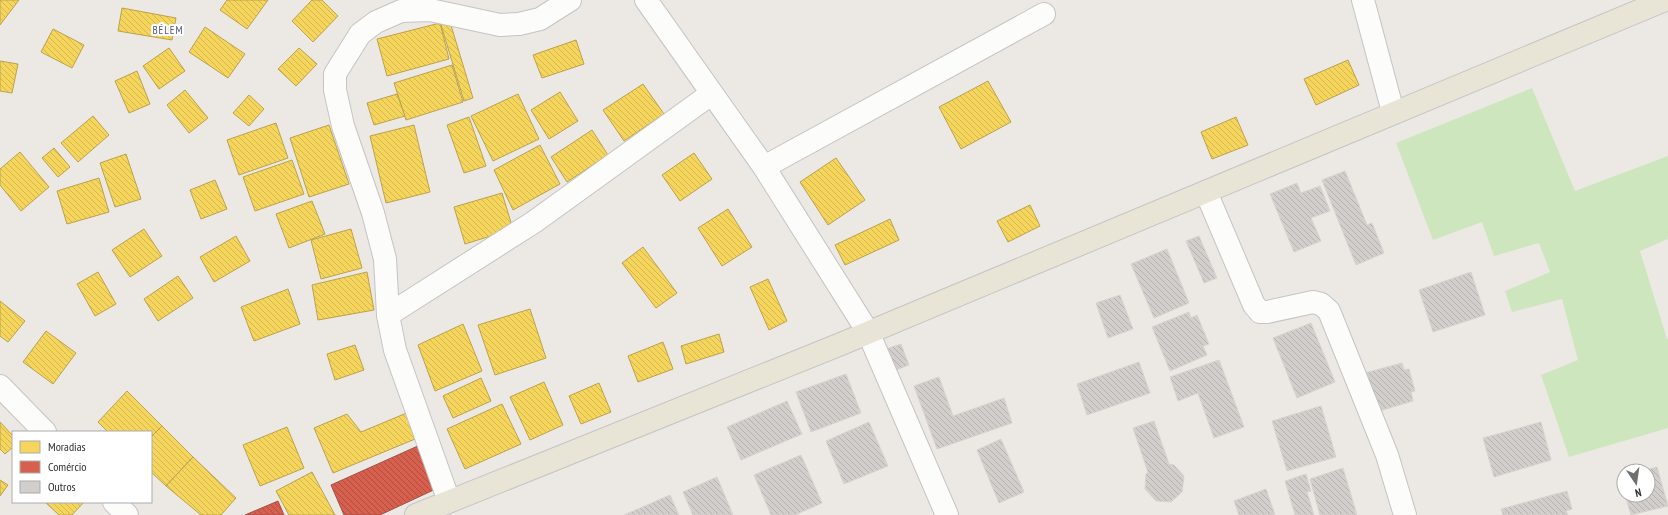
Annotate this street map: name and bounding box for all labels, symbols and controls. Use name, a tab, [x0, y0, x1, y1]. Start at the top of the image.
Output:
district label: BÉLEM	[152, 23, 184, 37]
legend	[12, 431, 152, 503]
text: Moradias	[48, 439, 86, 454]
text: Comércio	[48, 459, 86, 474]
north arrow	[1616, 463, 1656, 503]
text: Outros	[48, 479, 76, 494]
text: N	[1634, 485, 1643, 500]

